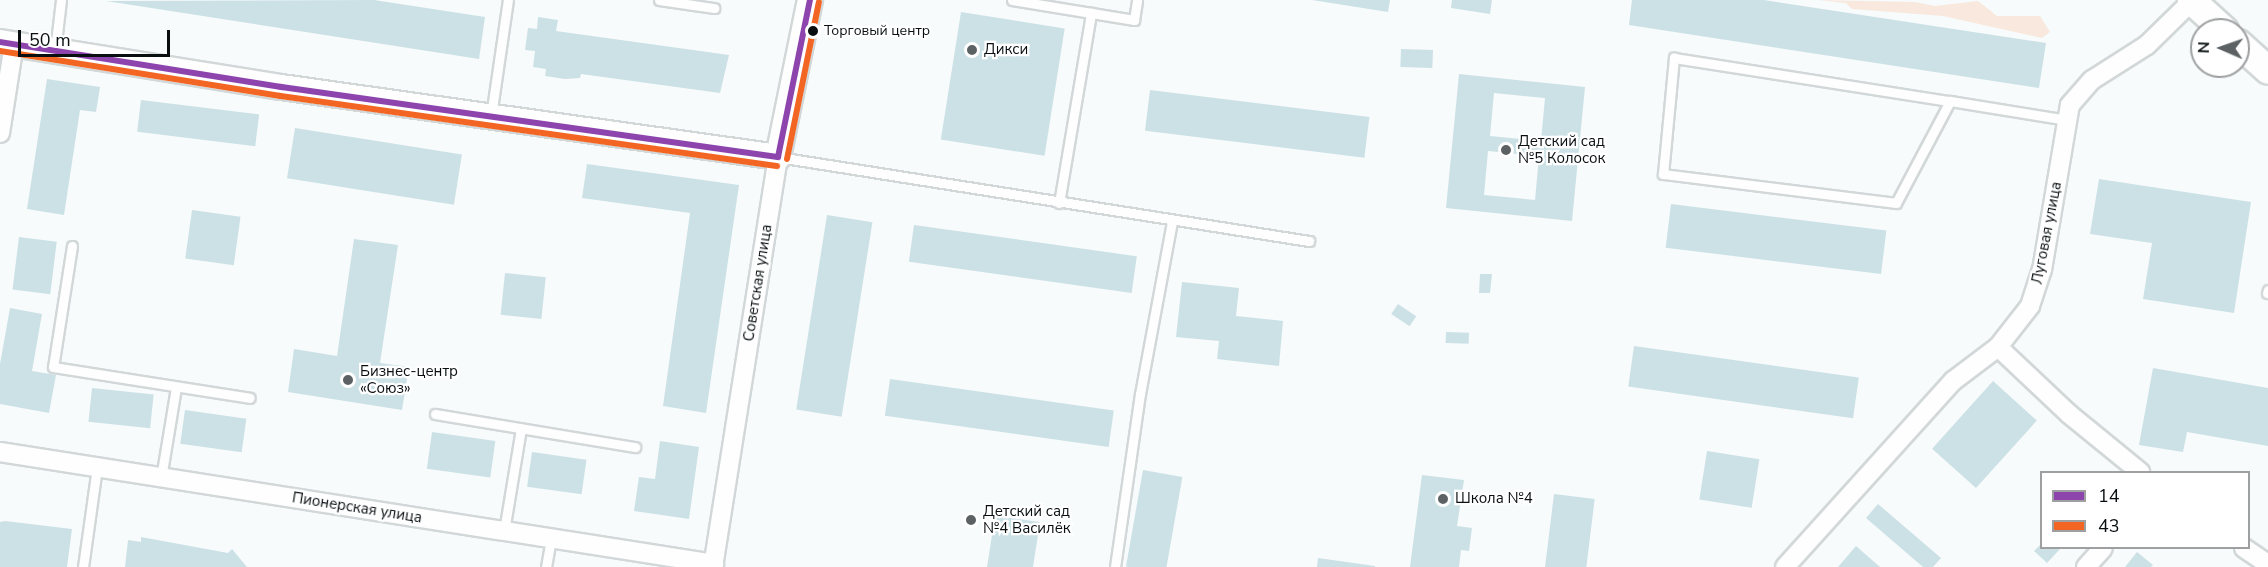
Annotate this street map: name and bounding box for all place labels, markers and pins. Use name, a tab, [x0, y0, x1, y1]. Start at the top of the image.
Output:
place label: Торговый центр	[824, 23, 930, 39]
marker: Торговый центр	[807, 25, 819, 37]
place label: Дикси	[984, 41, 1028, 59]
marker: Дикси	[965, 43, 979, 57]
place label: Детский сад №5 Колосок	[1518, 132, 1605, 167]
marker: Детский сад №5 Колосок	[1499, 143, 1513, 157]
place label: Бизнес-центр «Союз»	[360, 362, 458, 397]
marker: Бизнес-центр «Союз»	[341, 373, 355, 387]
place label: Школа №4	[1455, 490, 1533, 508]
marker: Школа №4	[1436, 492, 1450, 506]
place label: Детский сад №4 Василёк	[983, 502, 1071, 537]
marker: Детский сад №4 Василёк	[964, 513, 978, 527]

